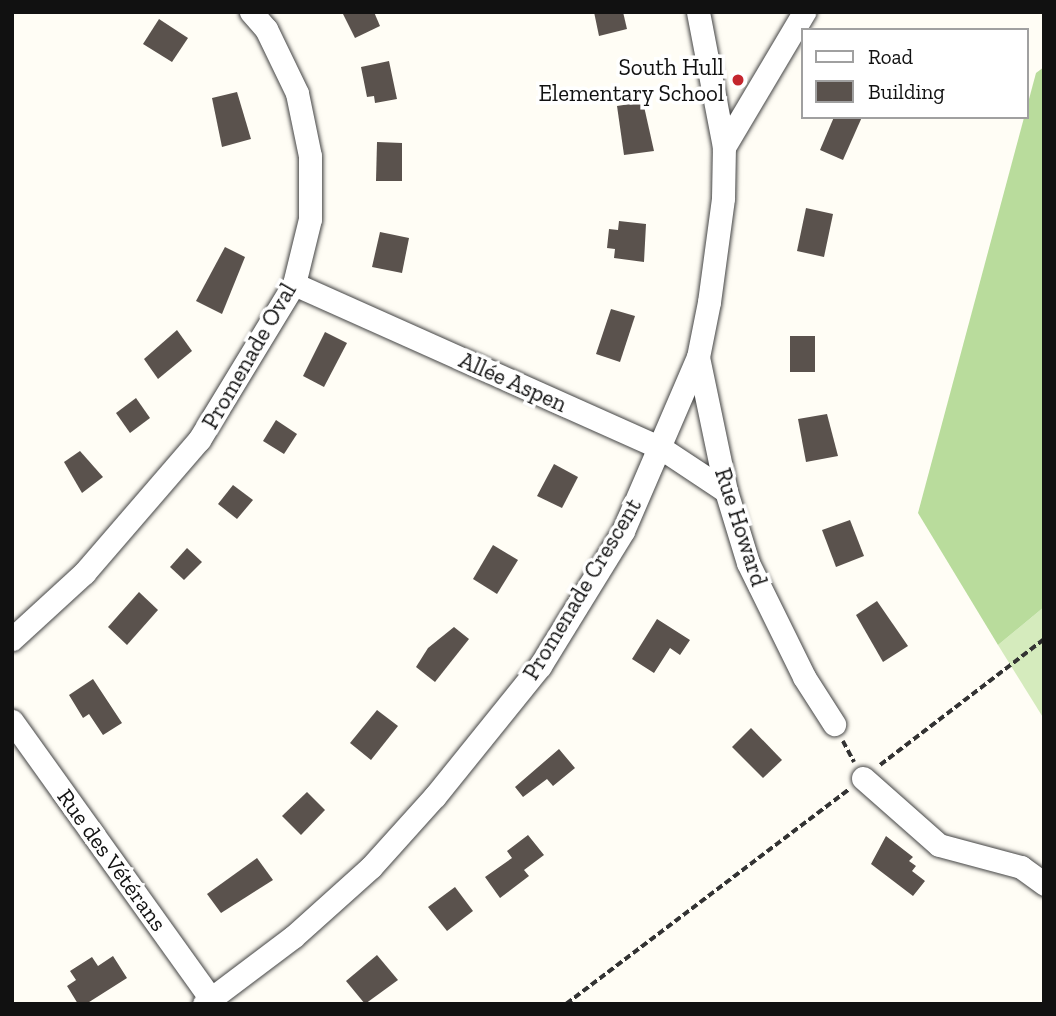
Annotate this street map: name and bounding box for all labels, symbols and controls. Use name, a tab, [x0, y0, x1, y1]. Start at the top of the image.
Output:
legend	[800, 28, 1028, 119]
text: Road	[868, 44, 913, 69]
place label: South Hull Elementary School	[538, 53, 724, 107]
marker: South Hull Elementary School	[730, 72, 746, 88]
text: Building	[868, 79, 945, 104]
street label: Promenade Oval	[196, 278, 302, 434]
street label: Allée Aspen	[455, 346, 571, 418]
street label: Rue Howard	[709, 464, 773, 590]
street label: Promenade Crescent	[517, 493, 647, 685]
street label: Rue des Vétérans	[51, 783, 173, 937]

